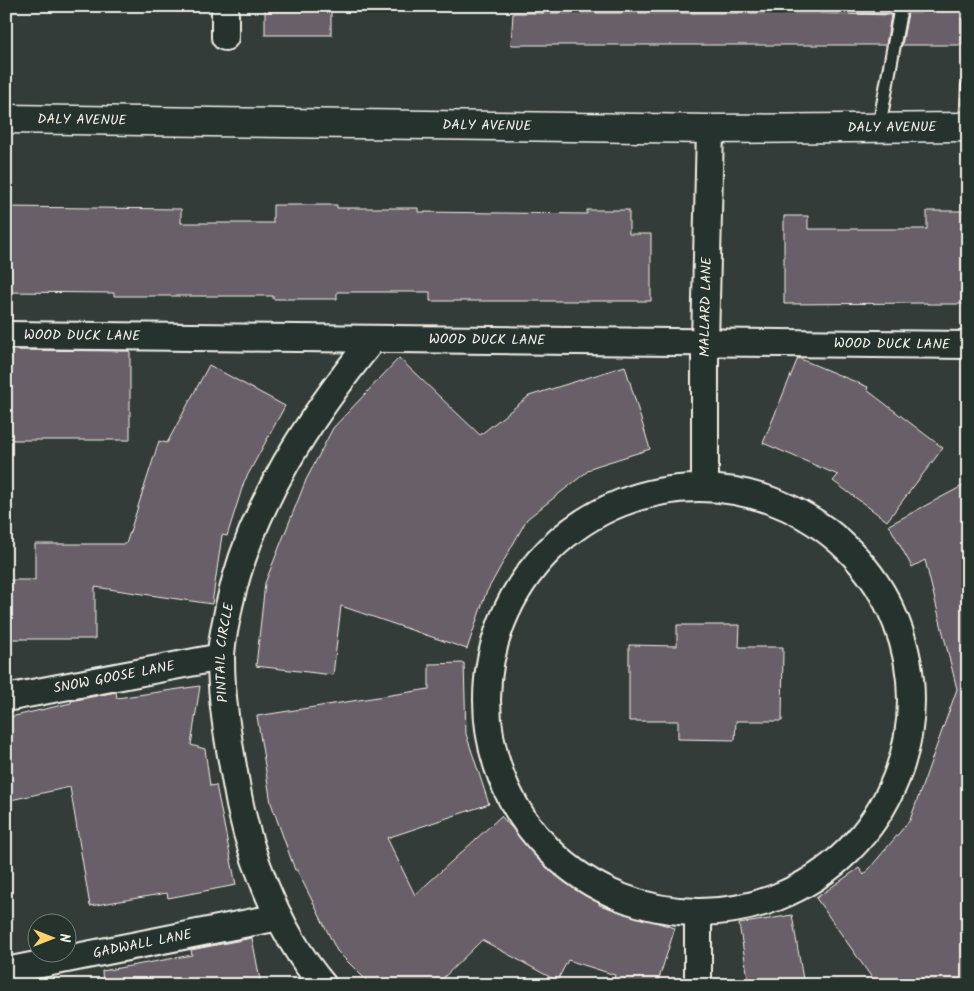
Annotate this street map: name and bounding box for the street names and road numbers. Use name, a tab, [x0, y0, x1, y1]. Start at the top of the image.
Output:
street label: DALY AVENUE	[37, 108, 128, 132]
street label: DALY AVENUE	[442, 114, 532, 137]
street label: DALY AVENUE	[847, 116, 937, 139]
street label: MALLARD LANE	[694, 256, 718, 357]
street label: WOOD DUCK LANE	[24, 324, 141, 347]
street label: WOOD DUCK LANE	[429, 328, 546, 352]
street label: WOOD DUCK LANE	[834, 333, 951, 356]
street label: PINTAIL CIRCLE	[210, 600, 241, 704]
street label: SNOW GOOSE LANE	[52, 655, 177, 700]
street label: GADWALL LANE	[91, 923, 195, 965]

